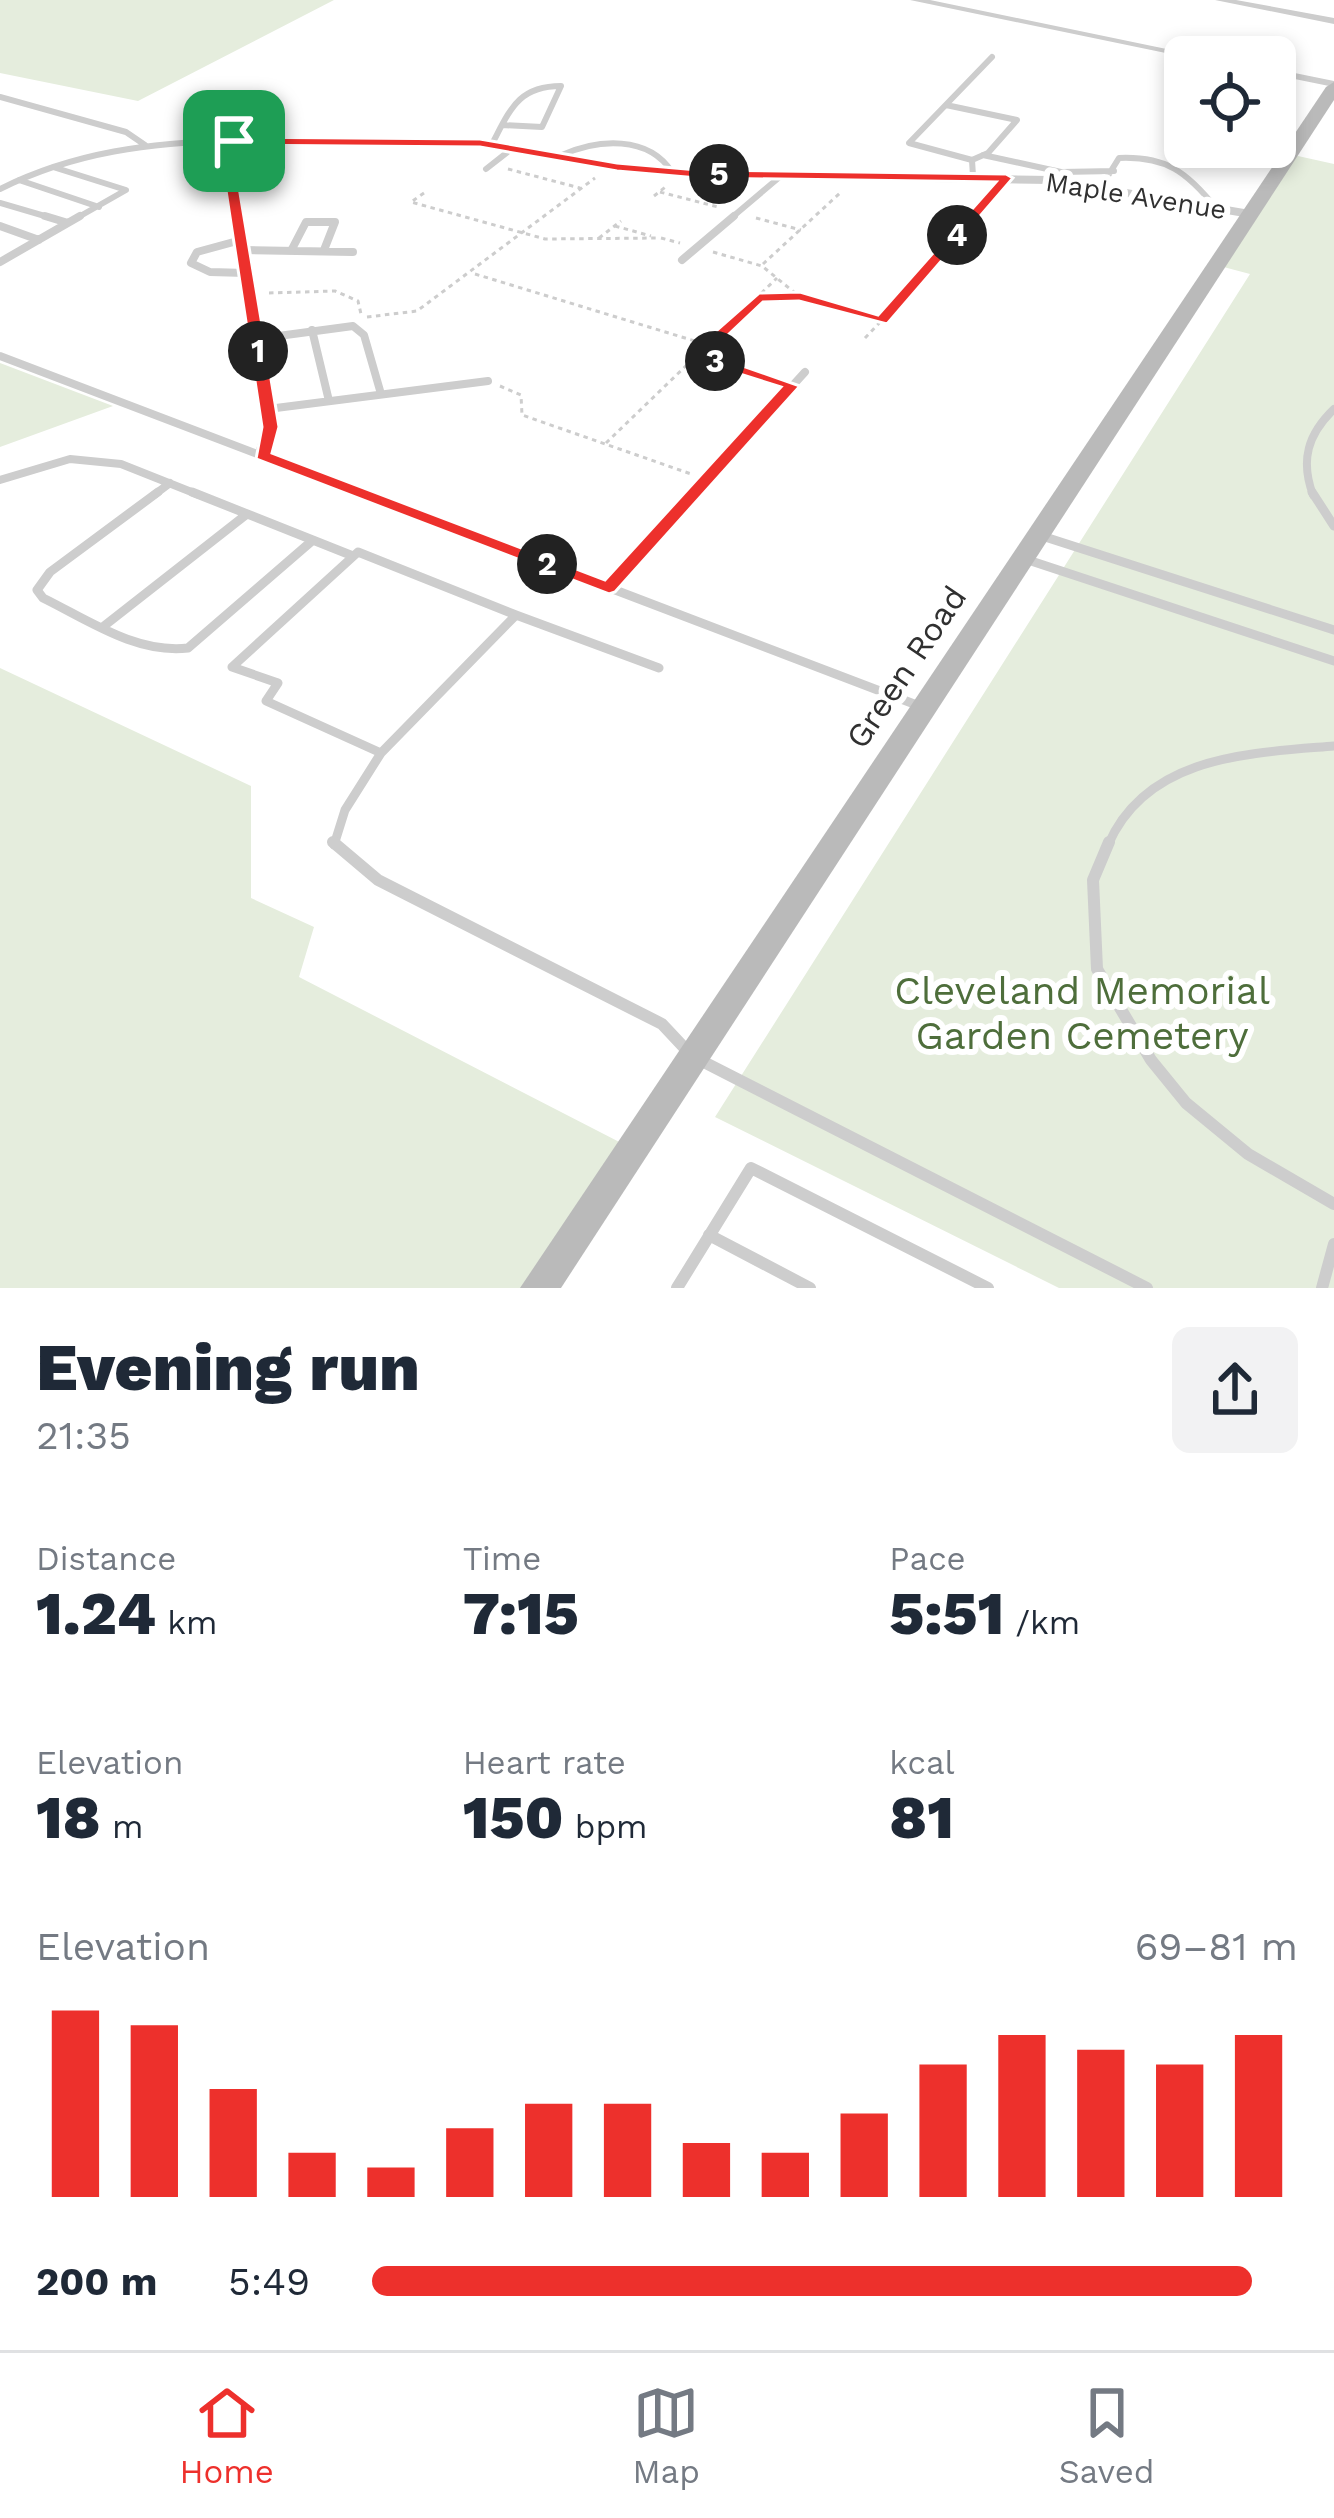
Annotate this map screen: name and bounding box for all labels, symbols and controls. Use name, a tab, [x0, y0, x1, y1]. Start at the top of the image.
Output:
map controls	[1164, 36, 1296, 168]
button: locate	[1164, 36, 1296, 168]
pin	[183, 90, 285, 192]
icon: arrive	[201, 108, 267, 174]
pin: 5	[689, 144, 749, 204]
text: 5	[709, 154, 729, 193]
street label: Maple Avenue	[1043, 166, 1229, 226]
pin: 4	[927, 205, 987, 265]
text: 4	[946, 215, 968, 254]
pin: 1	[228, 321, 288, 381]
text: 1	[251, 331, 265, 370]
pin: 3	[685, 331, 745, 391]
text: 3	[705, 341, 725, 380]
pin: 2	[517, 534, 577, 594]
text: 2	[537, 544, 557, 583]
street label: Green Road	[838, 579, 974, 755]
park label: Cleveland Memorial Garden Cemetery	[894, 968, 1270, 1058]
button: share	[1172, 1327, 1298, 1453]
text: Evening run	[36, 1329, 420, 1406]
text: 21:35	[36, 1413, 131, 1458]
text: Distance	[36, 1539, 176, 1578]
text: Time	[463, 1539, 541, 1578]
text: Pace	[889, 1539, 966, 1578]
text: 1.24	[36, 1578, 156, 1649]
text: 7:15	[463, 1578, 579, 1649]
text: 5:51	[889, 1578, 1004, 1649]
text: km	[156, 1603, 217, 1642]
text: /km	[1004, 1603, 1080, 1642]
text: Elevation	[36, 1743, 183, 1782]
text: Heart rate	[463, 1743, 626, 1782]
text: kcal	[889, 1743, 955, 1782]
text: 18	[36, 1782, 101, 1853]
text: 150	[463, 1782, 563, 1853]
text: 81	[889, 1782, 954, 1853]
text: m	[101, 1807, 143, 1846]
text: bpm	[563, 1807, 648, 1846]
text: Elevation	[36, 1924, 210, 1969]
text: 69–81 m	[1135, 1924, 1298, 1969]
text: 200 m	[36, 2259, 157, 2304]
text: 5:49	[228, 2259, 310, 2304]
tab: Home	[179, 2380, 274, 2491]
tab: Map	[633, 2380, 700, 2491]
tab: Saved	[1059, 2380, 1155, 2491]

